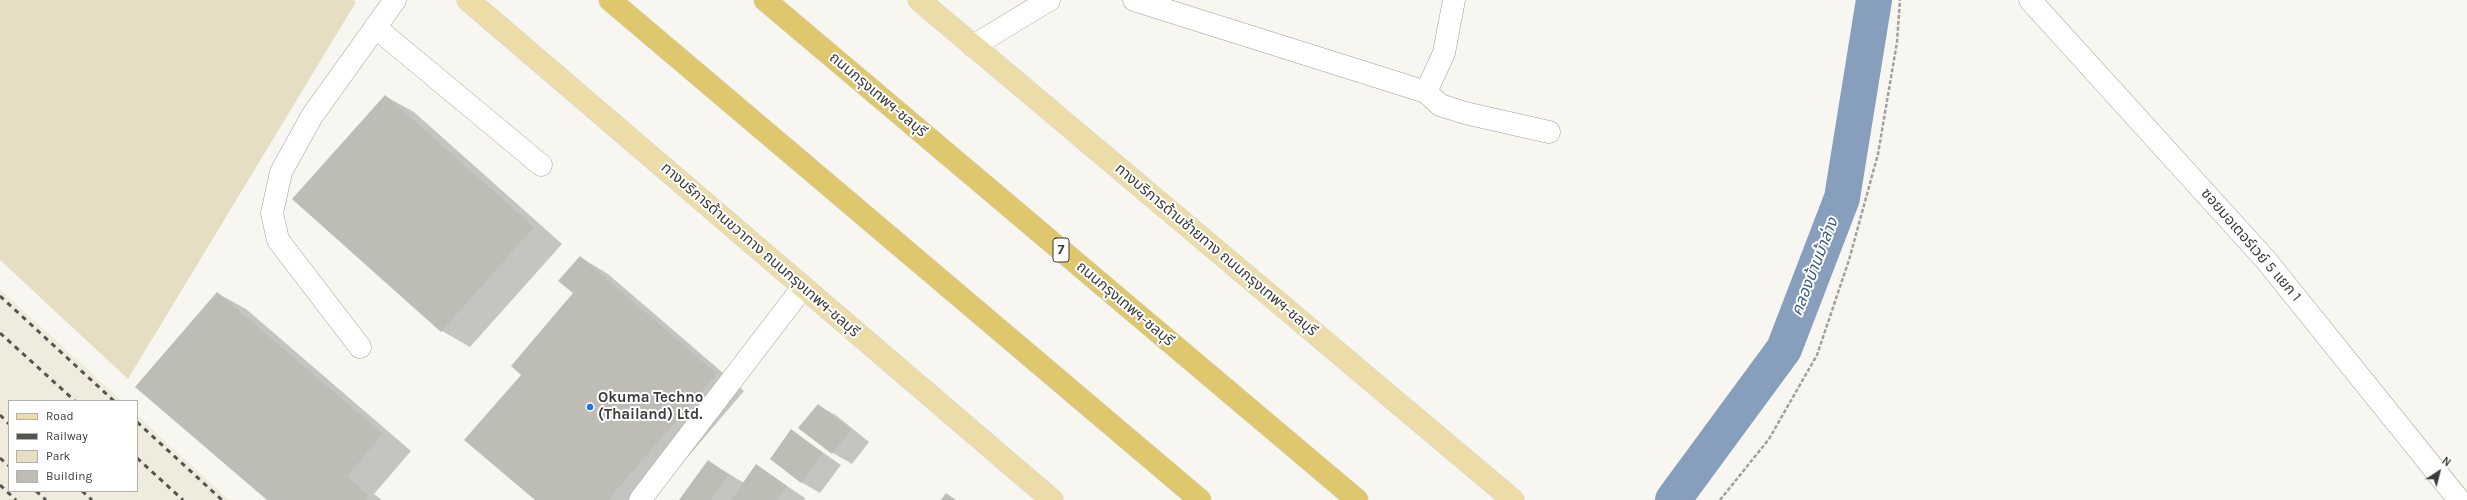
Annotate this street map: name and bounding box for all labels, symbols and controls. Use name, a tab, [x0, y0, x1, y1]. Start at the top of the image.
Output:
street label: ถนนกรุงเทพฯ-ชลบุรี	[825, 49, 931, 141]
street label: ทางบริการด้านขวาทาง ถนนกรุงเทพฯ-ชลบุรี	[657, 159, 863, 341]
street label: ทางบริการด้านซ้ายทาง ถนนกรุงเทพฯ-ชลบุรี	[1111, 160, 1321, 340]
street label: ซอยมอเตอร์เวย์ 5 แยก 1	[2197, 185, 2305, 305]
water label: คลองบ้านม้าล่าง	[1788, 215, 1842, 319]
road number: 7	[1053, 238, 1069, 262]
street label: ถนนกรุงเทพฯ-ชลบุรี	[1072, 258, 1178, 350]
place label: Okuma Techno (Thailand) Ltd.	[598, 389, 703, 424]
legend	[8, 400, 138, 492]
marker: Okuma Techno (Thailand) Ltd.	[585, 402, 595, 412]
text: Road	[46, 409, 74, 423]
text: Railway	[46, 429, 88, 443]
text: Park	[46, 449, 70, 463]
north arrow	[2419, 452, 2459, 492]
text: N	[2439, 454, 2453, 469]
text: Building	[46, 469, 92, 483]

